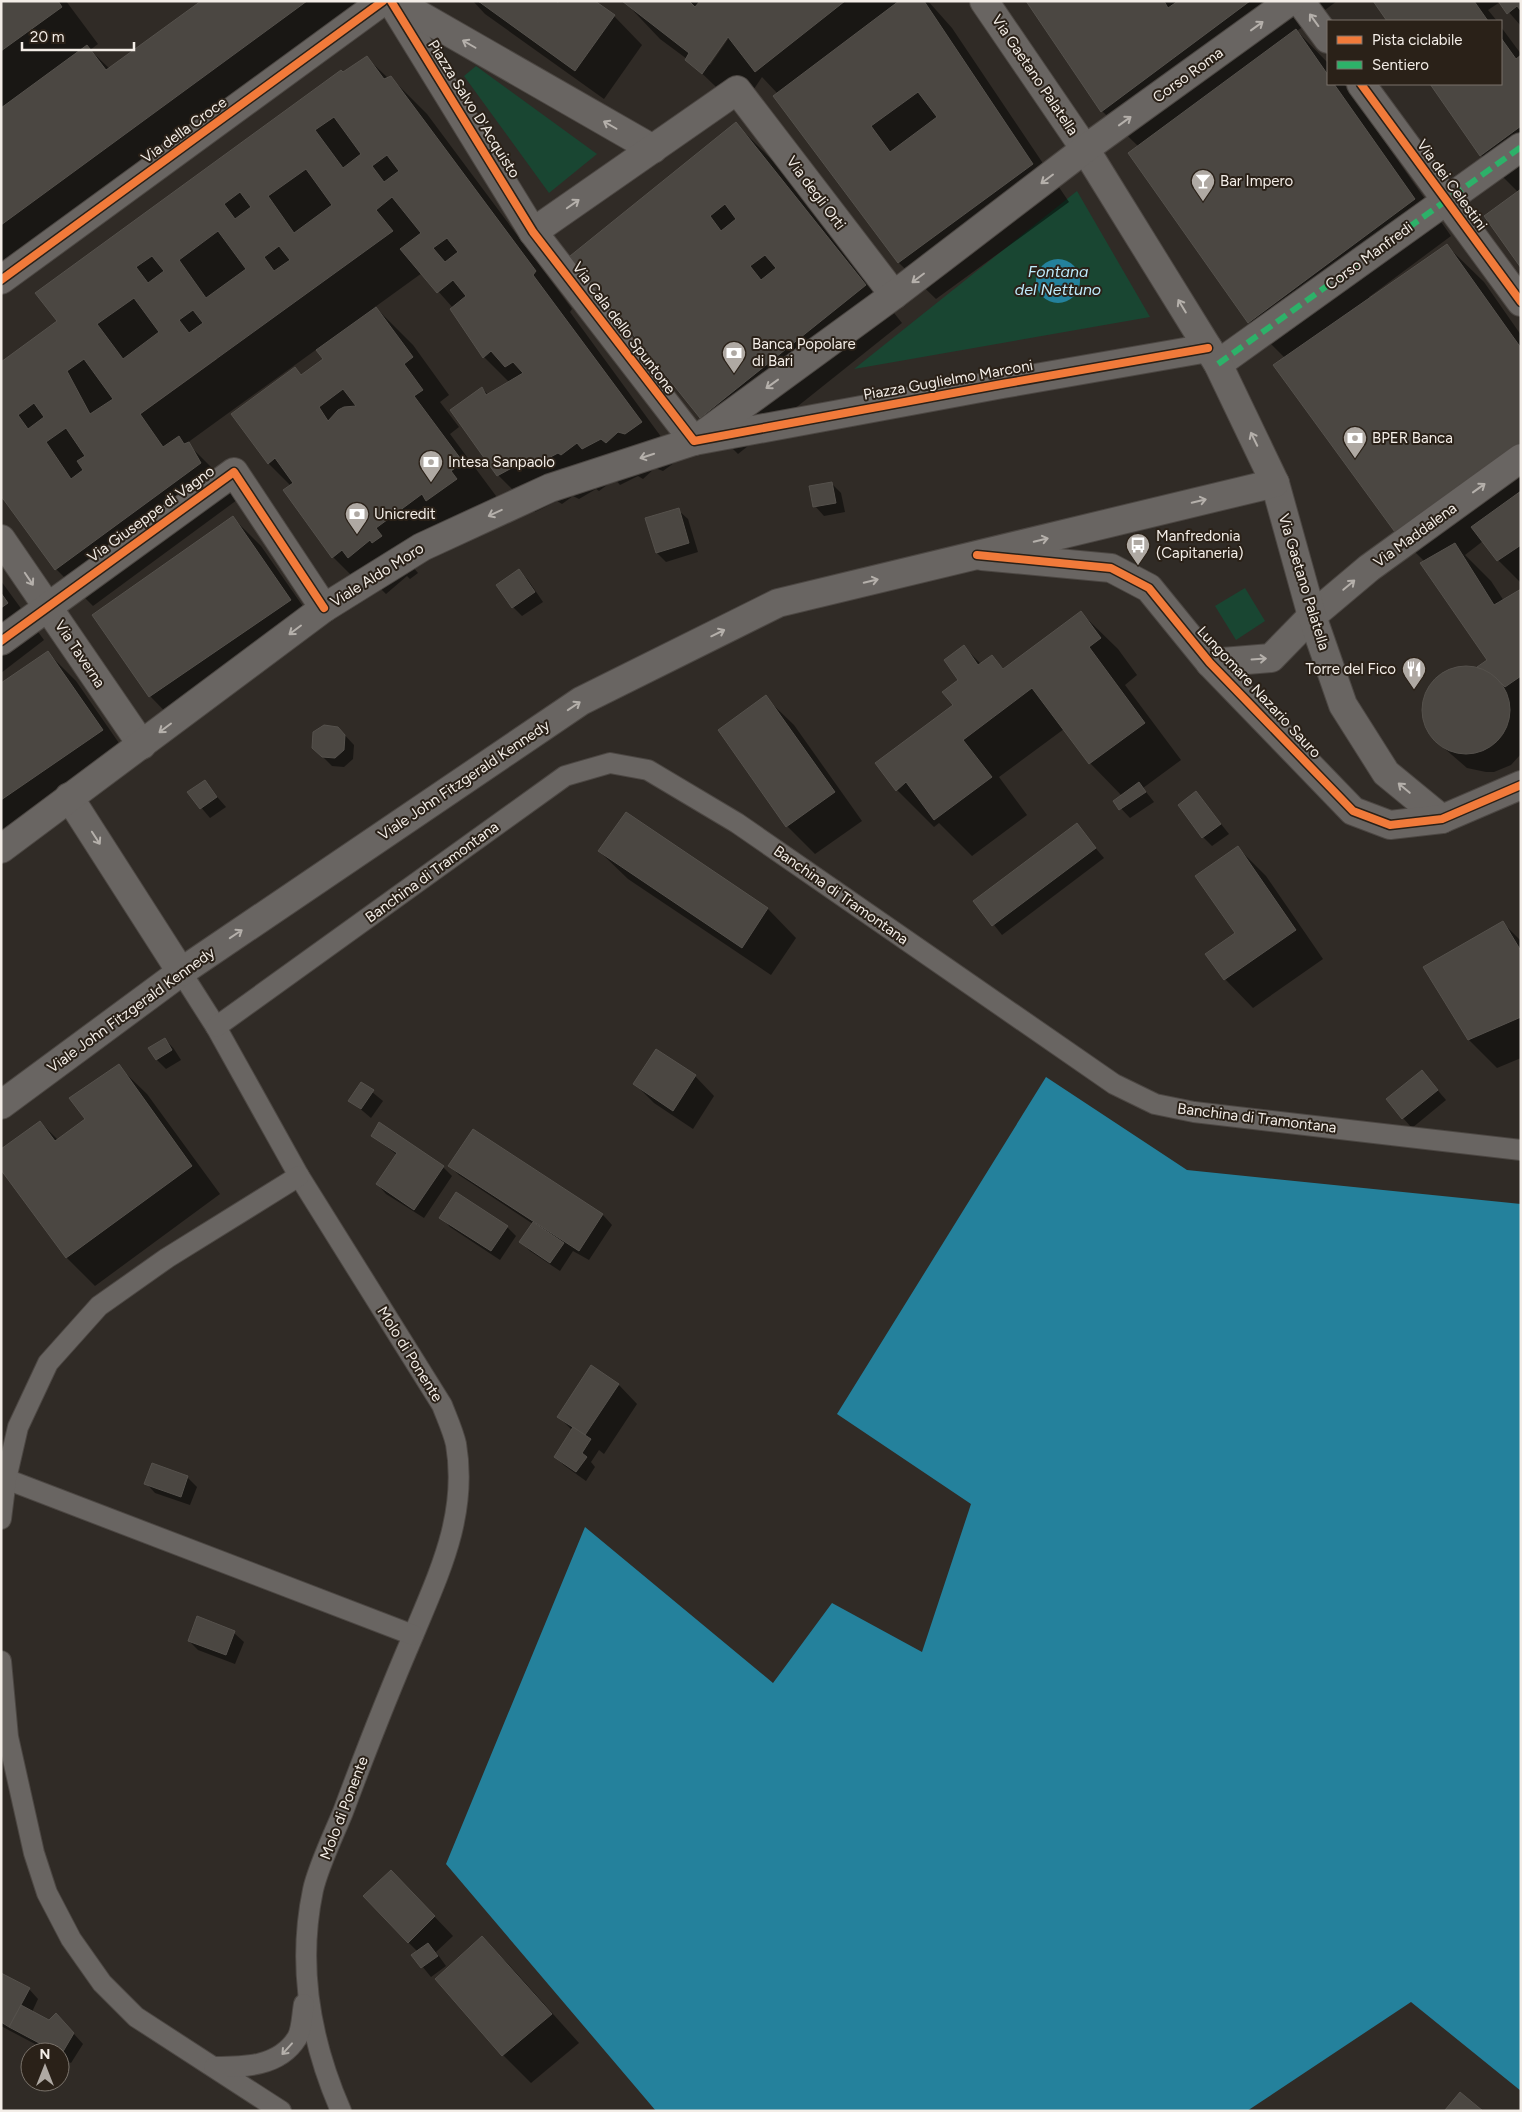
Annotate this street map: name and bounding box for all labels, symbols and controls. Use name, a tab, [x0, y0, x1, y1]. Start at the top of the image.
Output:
street label: Via Gaetano Palatella	[988, 11, 1082, 139]
one-way arrow	[1309, 13, 1319, 27]
scale bar	[22, 20, 135, 52]
legend	[1327, 20, 1502, 85]
one-way arrow	[1250, 21, 1264, 31]
text: 20 m	[30, 28, 64, 46]
text: Pista ciclabile	[1372, 31, 1463, 49]
street label: Piazza Salvo D'Acquisto	[424, 37, 524, 182]
one-way arrow	[463, 38, 477, 48]
street label: Corso Roma	[1149, 43, 1227, 107]
text: Sentiero	[1372, 56, 1429, 74]
street label: Via della Croce	[138, 93, 230, 167]
one-way arrow	[1118, 116, 1132, 126]
one-way arrow	[604, 119, 618, 129]
street label: Via dei Celestini	[1413, 136, 1491, 234]
street label: Via degli Orti	[783, 153, 849, 233]
bar icon: Bar Impero	[1190, 168, 1216, 202]
place label: Bar Impero	[1220, 172, 1294, 190]
one-way arrow	[1040, 174, 1054, 184]
one-way arrow	[566, 199, 580, 209]
street label: Corso Manfredi	[1322, 218, 1416, 294]
street label: Via Cala dello Spuntone	[569, 259, 679, 397]
water label: Fontana del Nettuno	[1015, 262, 1101, 299]
one-way arrow	[912, 272, 925, 283]
one-way arrow	[1177, 300, 1187, 314]
place label: Banca Popolare di Bari	[752, 335, 856, 370]
bank icon: Banca Popolare di Bari	[721, 340, 747, 374]
street label: Piazza Guglielmo Marconi	[862, 356, 1034, 404]
one-way arrow	[765, 379, 779, 389]
bank icon: BPER Banca	[1342, 425, 1368, 459]
place label: BPER Banca	[1372, 429, 1453, 447]
one-way arrow	[1249, 432, 1258, 447]
bank icon: Intesa Sanpaolo	[418, 449, 444, 483]
one-way arrow	[640, 452, 656, 461]
place label: Intesa Sanpaolo	[448, 453, 555, 471]
street label: Via Giuseppe di Vagno	[84, 462, 218, 566]
one-way arrow	[1472, 483, 1486, 493]
one-way arrow	[1191, 496, 1207, 505]
street label: Via Maddalena	[1370, 499, 1460, 571]
bank icon: Unicredit	[344, 501, 370, 535]
place label: Unicredit	[374, 505, 436, 523]
one-way arrow	[488, 509, 503, 518]
street label: Via Gaetano Palatella	[1275, 512, 1333, 652]
place label: Manfredonia (Capitaneria)	[1156, 527, 1243, 562]
bus stop icon: Manfredonia (Capitaneria)	[1125, 532, 1151, 566]
one-way arrow	[1033, 535, 1049, 544]
street label: Viale Aldo Moro	[327, 539, 427, 611]
one-way arrow	[24, 572, 34, 586]
one-way arrow	[863, 576, 879, 585]
one-way arrow	[1343, 579, 1356, 591]
street label: Via Taverna	[51, 617, 109, 691]
street label: Lungomare Nazario Sauro	[1193, 622, 1325, 762]
one-way arrow	[288, 625, 302, 635]
one-way arrow	[711, 628, 726, 638]
one-way arrow	[1250, 655, 1266, 664]
restaurant icon: Torre del Fico	[1401, 656, 1427, 690]
place label: Torre del Fico	[1305, 660, 1396, 678]
one-way arrow	[566, 701, 580, 711]
street label: Viale John Fitzgerald Kennedy	[375, 716, 553, 844]
one-way arrow	[158, 723, 172, 733]
one-way arrow	[1398, 783, 1411, 794]
street label: Banchina di Tramontana	[362, 818, 502, 926]
one-way arrow	[91, 831, 101, 845]
street label: Banchina di Tramontana	[770, 842, 912, 948]
one-way arrow	[229, 929, 243, 939]
street label: Viale John Fitzgerald Kennedy	[44, 943, 218, 1077]
street label: Banchina di Tramontana	[1176, 1099, 1338, 1137]
street label: Molo di Ponente	[373, 1303, 447, 1405]
street label: Molo di Ponente	[316, 1754, 372, 1862]
north arrow	[20, 2042, 70, 2092]
one-way arrow	[281, 2042, 293, 2055]
text: N	[40, 2046, 50, 2063]

